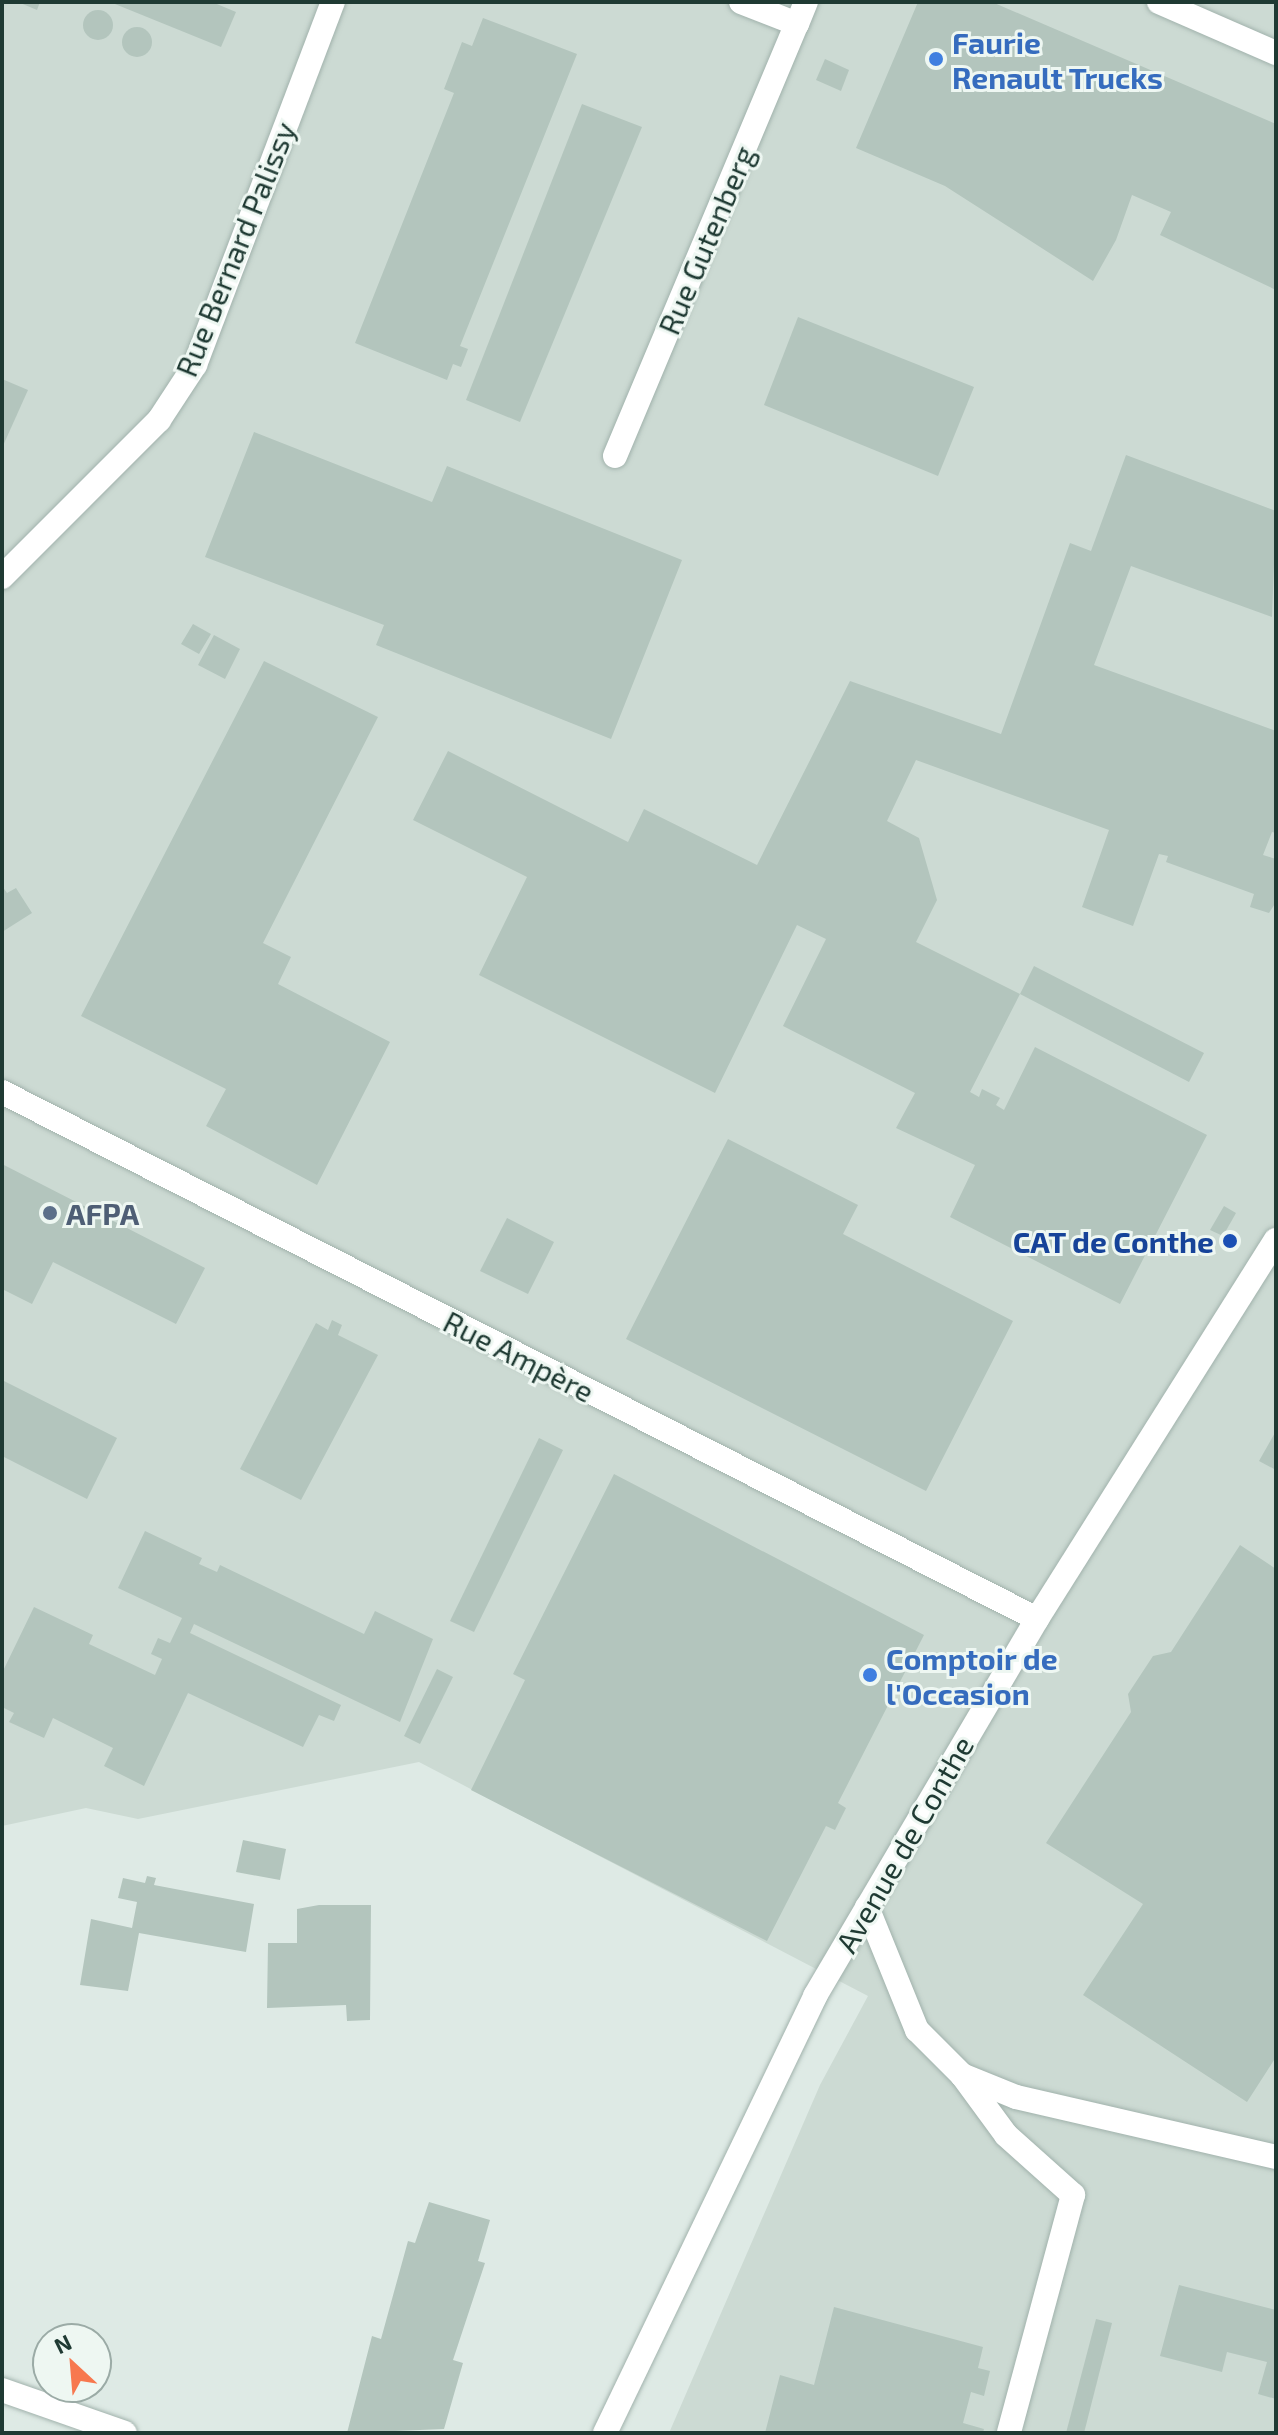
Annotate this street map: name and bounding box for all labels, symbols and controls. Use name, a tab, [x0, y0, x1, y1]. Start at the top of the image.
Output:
place label: Faurie Renault Trucks	[952, 24, 1164, 94]
marker: Faurie Renault Trucks	[927, 50, 945, 68]
street label: Rue Bernard Palissy	[167, 116, 303, 382]
street label: Rue Gutenberg	[650, 140, 762, 340]
place label: AFPA	[66, 1195, 139, 1231]
marker: AFPA	[41, 1204, 59, 1222]
place label: CAT de Conthe	[1012, 1223, 1214, 1259]
marker: CAT de Conthe	[1221, 1232, 1239, 1250]
street label: Rue Ampère	[437, 1303, 601, 1409]
place label: Comptoir de l'Occasion	[886, 1640, 1058, 1710]
marker: Comptoir de l'Occasion	[861, 1666, 879, 1684]
street label: Avenue de Conthe	[827, 1729, 981, 1959]
north arrow	[32, 2323, 112, 2403]
text: N	[50, 2328, 75, 2358]

